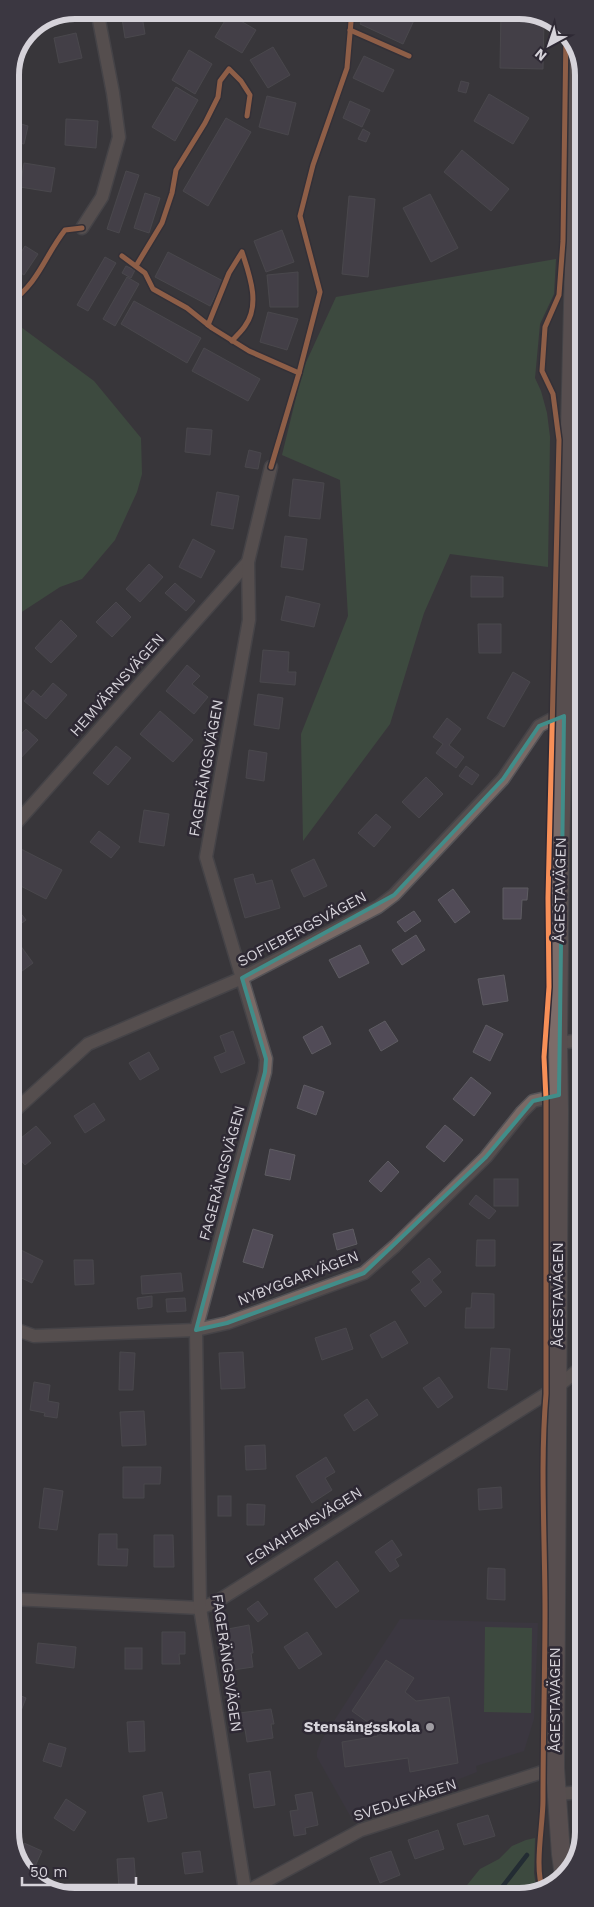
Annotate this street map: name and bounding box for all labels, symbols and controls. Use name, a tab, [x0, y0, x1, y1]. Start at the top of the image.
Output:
north arrow	[524, 20, 574, 70]
text: N	[532, 45, 550, 64]
street label: HEMVÄRNSVÄGEN	[66, 630, 168, 740]
street label: FAGERÄNGSVÄGEN	[185, 698, 227, 838]
street label: ÅGESTAVÄGEN	[550, 837, 570, 943]
street label: SOFIEBERGSVÄGEN	[234, 887, 370, 971]
street label: FAGERÄNGSVÄGEN	[195, 1103, 249, 1243]
street label: ÅGESTAVÄGEN	[549, 1242, 567, 1348]
street label: NYBYGGARVÄGEN	[235, 1247, 361, 1309]
street label: EGNAHEMSVÄGEN	[243, 1483, 365, 1569]
street label: FAGERÄNGSVÄGEN	[208, 1593, 246, 1733]
street label: ÅGESTAVÄGEN	[546, 1647, 564, 1753]
place label: Stensängsskola	[304, 1718, 420, 1736]
marker: Stensängsskola	[424, 1721, 436, 1733]
street label: SVEDJEVÄGEN	[351, 1775, 459, 1825]
scale bar	[22, 1854, 136, 1886]
text: 50 m	[30, 1863, 67, 1881]

